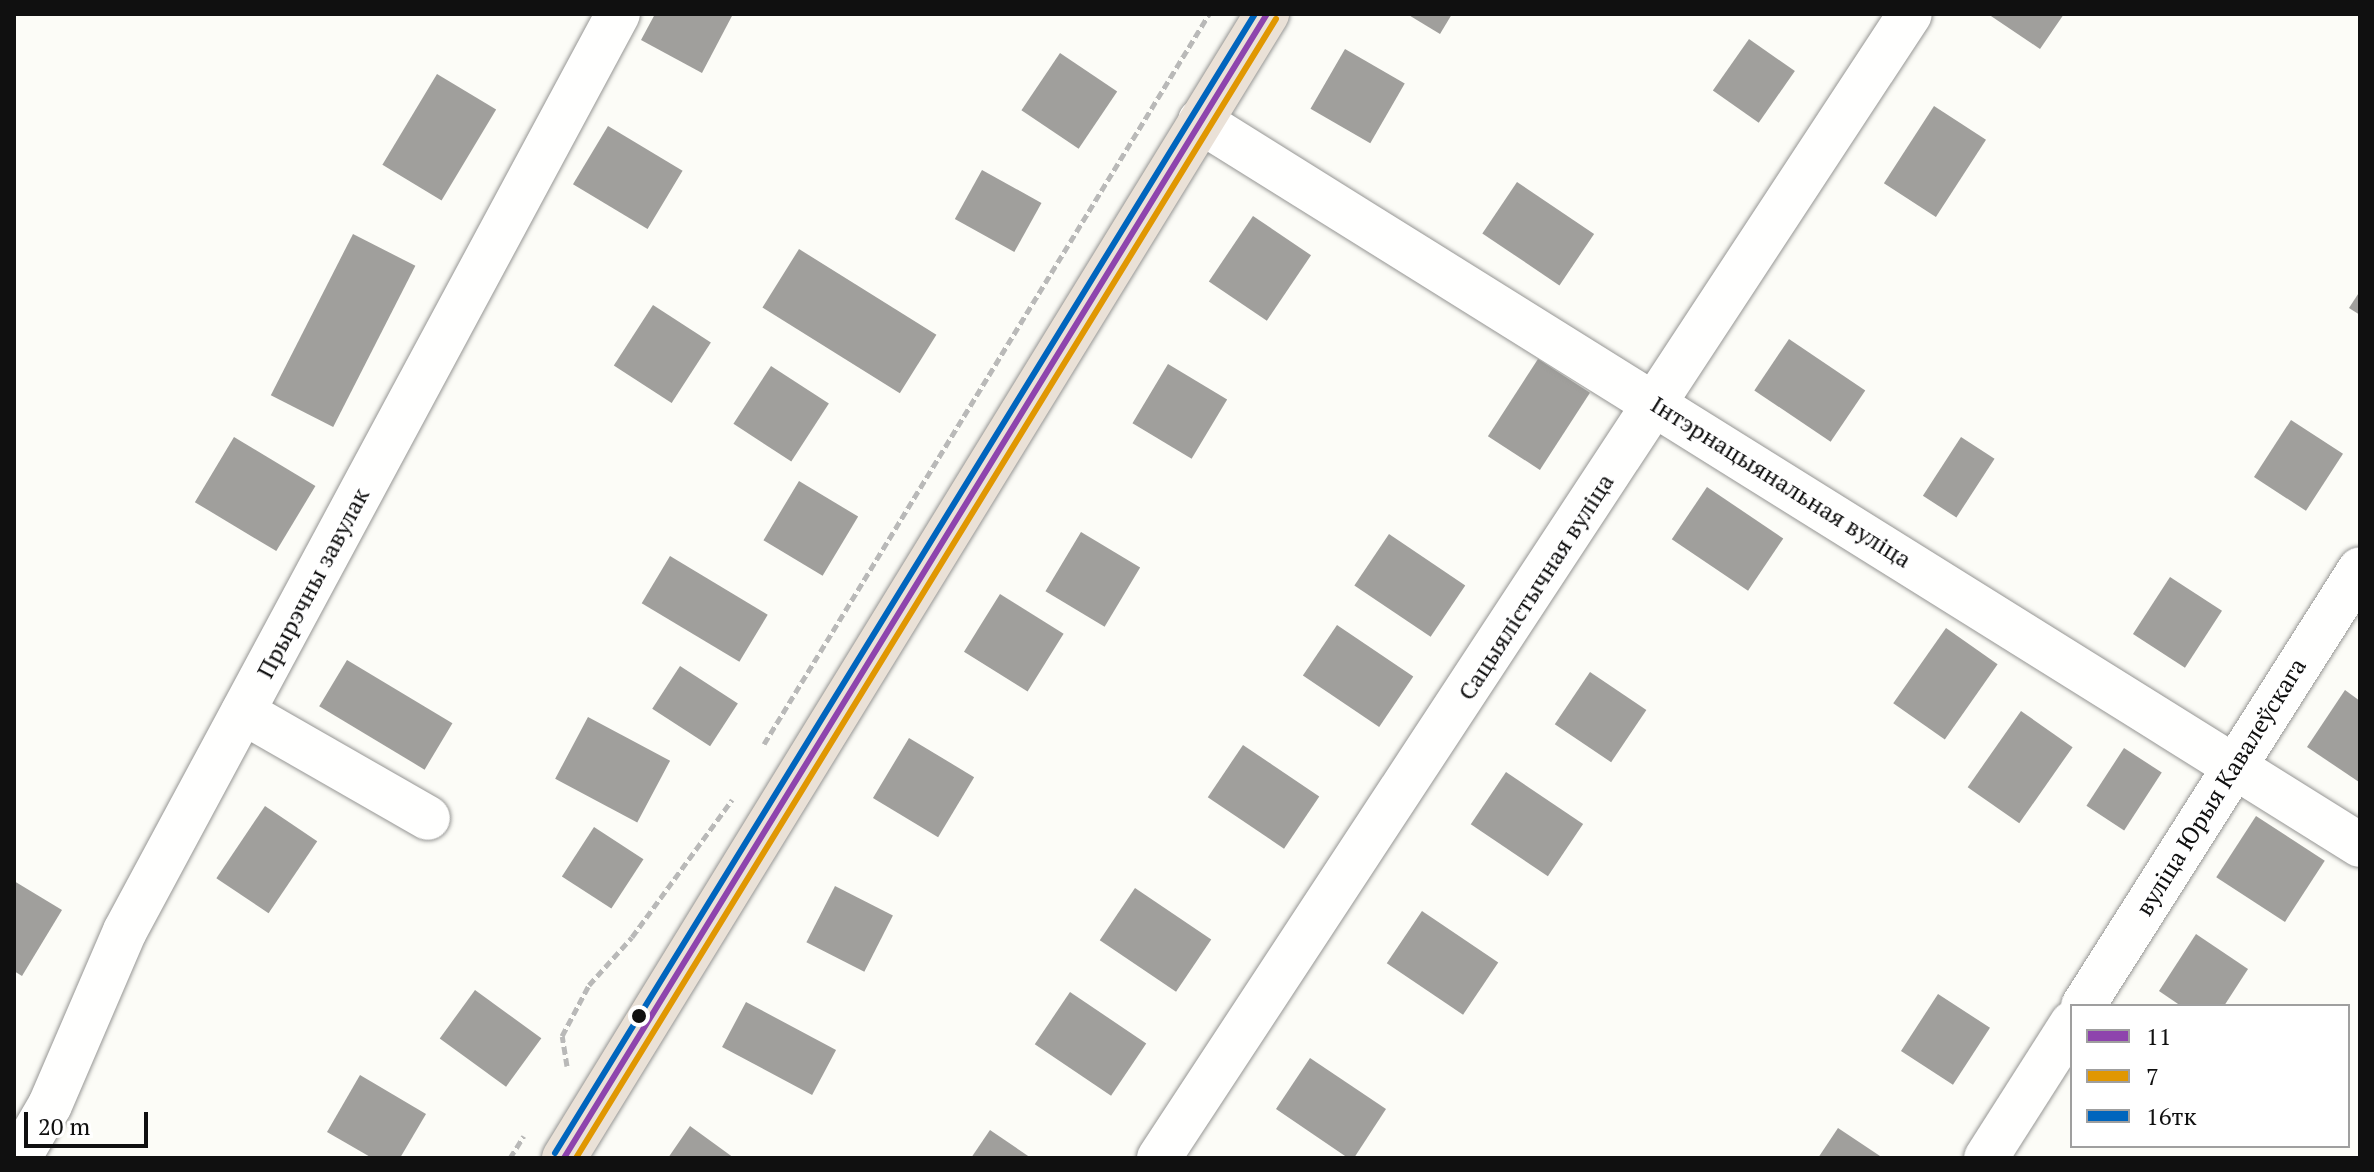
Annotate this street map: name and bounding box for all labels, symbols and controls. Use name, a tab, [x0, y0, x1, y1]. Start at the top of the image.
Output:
street label: Інтэрнацыянальная вуліца	[1646, 390, 1916, 574]
street label: Сацыялістычная вуліца	[1452, 468, 1620, 706]
street label: Прырэчны завулак	[251, 483, 375, 683]
street label: вуліца Юрыя Кавалеўскага	[2130, 653, 2312, 921]
legend	[2070, 1004, 2350, 1148]
unlabelled marker	[631, 1008, 647, 1024]
text: 11	[2146, 1020, 2172, 1052]
text: 7	[2146, 1060, 2159, 1092]
scale bar	[28, 1096, 152, 1146]
text: 16тк	[2146, 1100, 2196, 1132]
text: 20 m	[38, 1110, 90, 1142]

